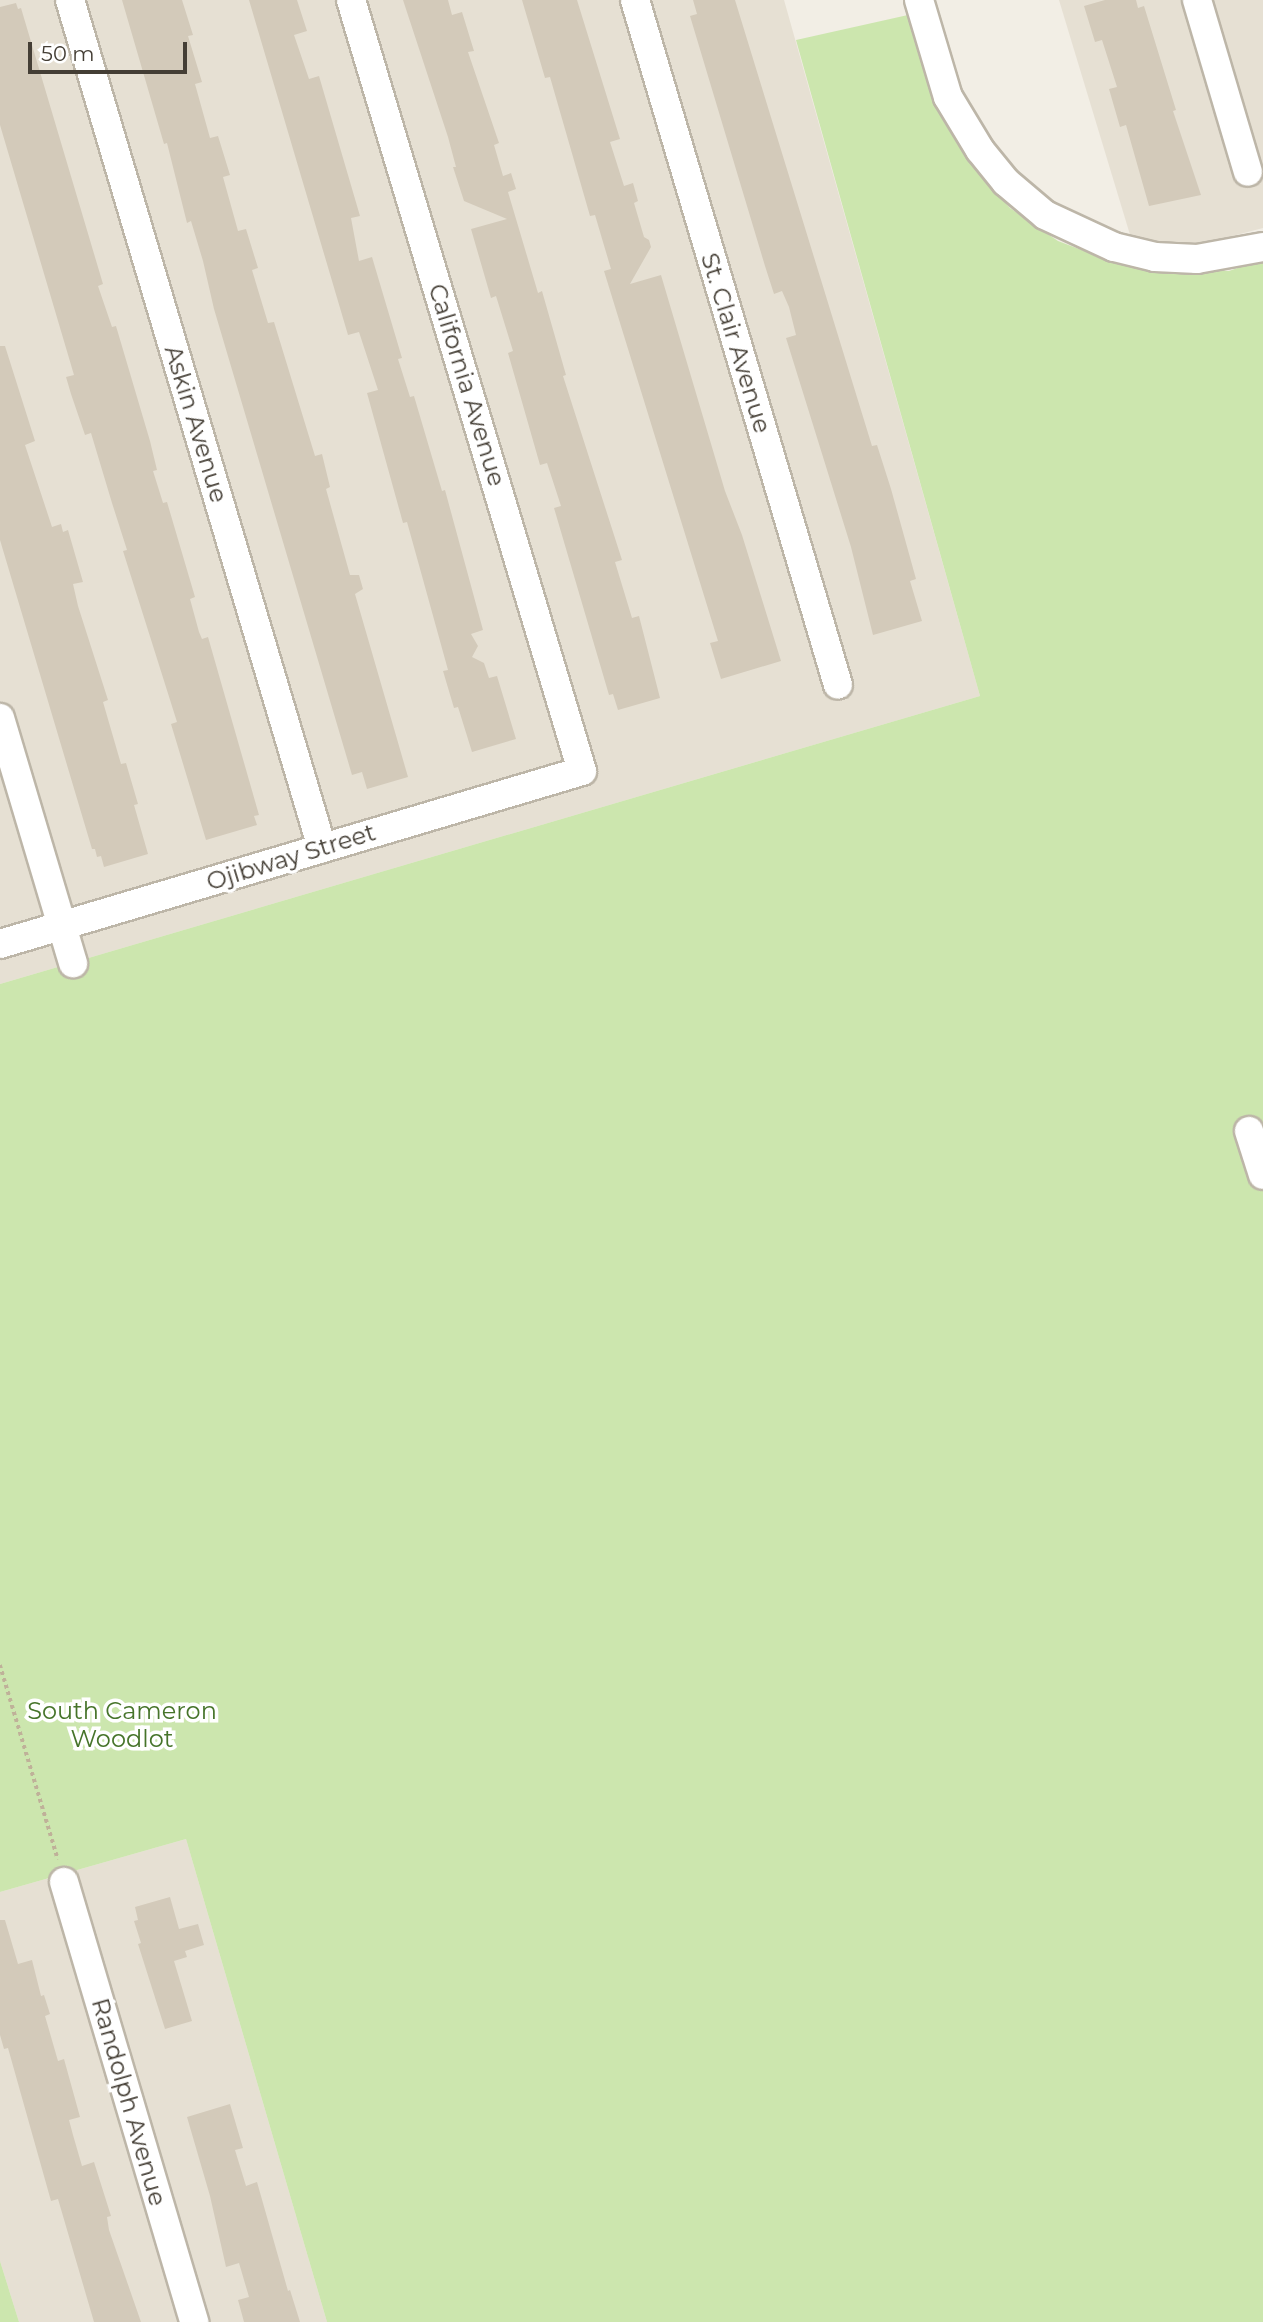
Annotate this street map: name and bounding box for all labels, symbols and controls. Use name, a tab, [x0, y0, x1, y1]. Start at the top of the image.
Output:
scale bar	[32, 28, 191, 72]
text: 50 m	[41, 41, 95, 66]
street label: St. Clair Avenue	[695, 250, 777, 436]
street label: California Avenue	[423, 280, 511, 490]
street label: Askin Avenue	[158, 342, 234, 506]
street label: Ojibway Street	[203, 818, 379, 896]
park label: South Cameron Woodlot	[27, 1697, 217, 1753]
street label: Randolph Avenue	[86, 1995, 172, 2209]

